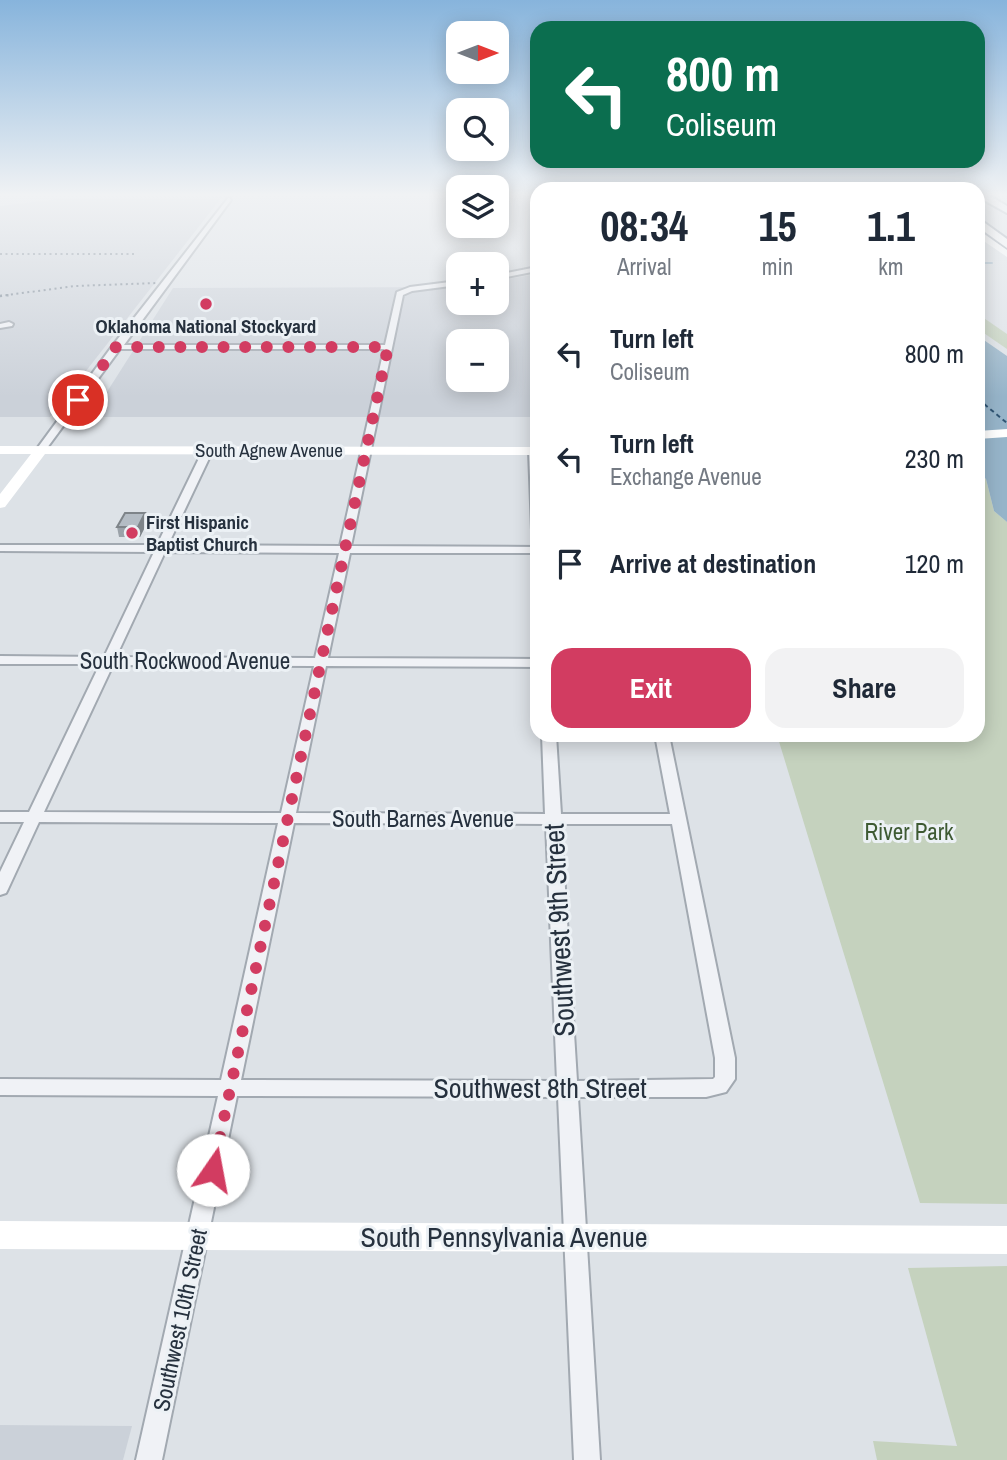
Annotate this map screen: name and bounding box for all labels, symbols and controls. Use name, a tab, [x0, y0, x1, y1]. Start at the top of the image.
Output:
north arrow	[446, 21, 509, 84]
map controls	[446, 21, 509, 392]
text: 800 m	[666, 40, 780, 106]
icon: left	[551, 49, 642, 140]
button: search	[446, 98, 509, 161]
text: Coliseum	[666, 103, 777, 146]
button: layers	[446, 175, 509, 238]
text: 08:34	[600, 198, 688, 254]
text: 15	[758, 198, 797, 254]
text: 1.1	[867, 198, 915, 254]
text: Arrival	[617, 251, 671, 282]
text: min	[762, 251, 793, 282]
text: km	[878, 251, 903, 282]
button: +	[446, 252, 509, 315]
marker: Oklahoma National Stockyard	[198, 296, 214, 312]
place label: Oklahoma National Stockyard	[96, 313, 316, 339]
text: Turn left	[610, 321, 694, 356]
button: −	[446, 329, 509, 392]
icon: left	[551, 335, 589, 373]
text: 800 m	[905, 336, 964, 371]
text: Coliseum	[610, 356, 690, 387]
pin	[48, 370, 108, 430]
icon: arrive	[59, 381, 97, 419]
text: Turn left	[610, 426, 694, 461]
street label: South Agnew Avenue	[195, 437, 343, 463]
icon: left	[551, 440, 589, 478]
text: 230 m	[905, 441, 964, 476]
text: Exchange Avenue	[610, 461, 762, 492]
place label: First Hispanic Baptist Church	[146, 509, 258, 557]
marker: First Hispanic Baptist Church	[124, 525, 140, 541]
icon: arrive	[551, 545, 589, 583]
text: Arrive at destination	[610, 546, 816, 581]
text: 120 m	[905, 546, 964, 581]
street label: South Rockwood Avenue	[80, 645, 290, 676]
button: Exit	[551, 648, 751, 728]
button: Share	[765, 648, 964, 728]
street label: South Barnes Avenue	[332, 803, 514, 834]
park label: River Park	[864, 816, 954, 847]
street label: Southwest 9th Street	[534, 823, 584, 1037]
street label: Southwest 8th Street	[433, 1069, 647, 1107]
position arrow	[176, 1133, 250, 1207]
street label: South Pennsylvania Avenue	[361, 1218, 647, 1256]
street label: Southwest 10th Street	[145, 1226, 214, 1414]

